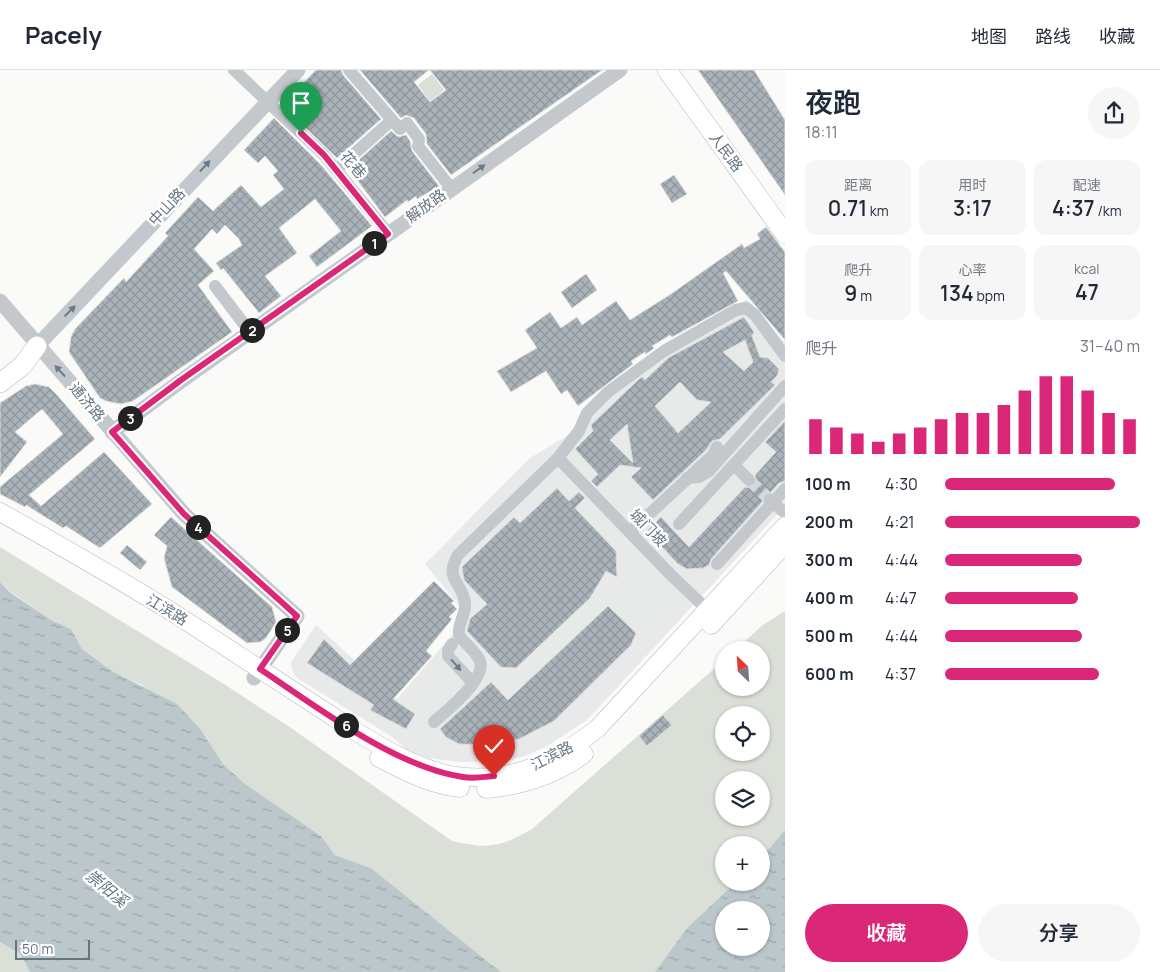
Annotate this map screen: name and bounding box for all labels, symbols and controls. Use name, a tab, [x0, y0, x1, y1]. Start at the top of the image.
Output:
text: Pacely	[25, 18, 102, 51]
text: 地图	[971, 24, 1007, 48]
text: 路线	[1035, 24, 1071, 48]
text: 收藏	[1099, 24, 1135, 48]
pin	[280, 82, 322, 133]
text: 夜跑	[805, 83, 861, 121]
button: share	[1088, 87, 1140, 139]
icon: arrive	[287, 89, 315, 117]
text: 18:11	[805, 121, 838, 143]
street label: 人民路	[705, 127, 748, 176]
street label: 花巷	[336, 146, 371, 183]
one-way arrow	[199, 161, 211, 173]
one-way arrow	[472, 164, 486, 174]
text: 距离	[844, 175, 872, 194]
text: 用时	[958, 175, 986, 194]
text: 配速	[1073, 175, 1101, 194]
street label: 中山路	[144, 183, 190, 230]
street label: 解放路	[401, 184, 450, 227]
text: 0.71	[828, 194, 867, 222]
text: 3:17	[953, 194, 992, 222]
text: 4:37	[1052, 194, 1095, 222]
text: km	[867, 201, 889, 220]
text: /km	[1095, 201, 1122, 220]
pin: 1	[362, 230, 386, 256]
text: 1	[371, 234, 378, 253]
text: kcal	[1074, 259, 1100, 278]
text: 爬升	[844, 260, 872, 279]
text: 心率	[958, 260, 986, 279]
text: 47	[1075, 278, 1099, 306]
text: 9	[844, 279, 857, 307]
text: 134	[940, 279, 974, 307]
text: m	[857, 286, 872, 305]
text: bpm	[974, 286, 1005, 305]
one-way arrow	[64, 305, 76, 317]
pin: 2	[240, 318, 264, 342]
text: 2	[248, 321, 257, 340]
text: 31–40 m	[1080, 335, 1140, 357]
text: 爬升	[805, 337, 837, 359]
one-way arrow	[54, 366, 66, 378]
street label: 通济路	[65, 378, 110, 426]
pin: 3	[118, 406, 142, 430]
text: 3	[126, 409, 135, 428]
text: 100 m	[805, 473, 851, 495]
text: 4:30	[885, 473, 918, 495]
street label: 城门坡	[625, 504, 672, 551]
text: 200 m	[805, 511, 853, 533]
text: 4:21	[885, 511, 915, 533]
pin: 4	[186, 514, 210, 540]
text: 4	[194, 518, 203, 537]
text: 300 m	[805, 549, 853, 571]
text: 4:44	[885, 549, 918, 571]
text: 400 m	[805, 587, 853, 609]
text: 4:47	[885, 587, 917, 609]
street label: 江滨路	[143, 589, 192, 630]
pin: 5	[274, 618, 300, 642]
text: 5	[283, 621, 292, 640]
text: 500 m	[805, 625, 853, 647]
text: 4:44	[885, 625, 918, 647]
north arrow	[715, 641, 770, 696]
map controls	[715, 641, 770, 956]
one-way arrow	[450, 659, 462, 671]
text: 600 m	[805, 663, 854, 685]
text: 4:37	[885, 663, 916, 685]
button: locate	[715, 706, 770, 761]
pin: 6	[334, 712, 358, 738]
text: 6	[342, 716, 351, 735]
pin	[473, 725, 515, 776]
icon: check	[480, 732, 508, 760]
street label: 江滨路	[527, 736, 577, 775]
button: layers	[715, 771, 770, 826]
button: +	[715, 836, 770, 891]
water label: 崇阳溪	[81, 864, 134, 913]
button: −	[715, 901, 770, 956]
button: 收藏	[805, 904, 968, 962]
button: 分享	[978, 904, 1140, 962]
scale bar	[15, 937, 90, 960]
text: 50 m	[22, 939, 53, 958]

